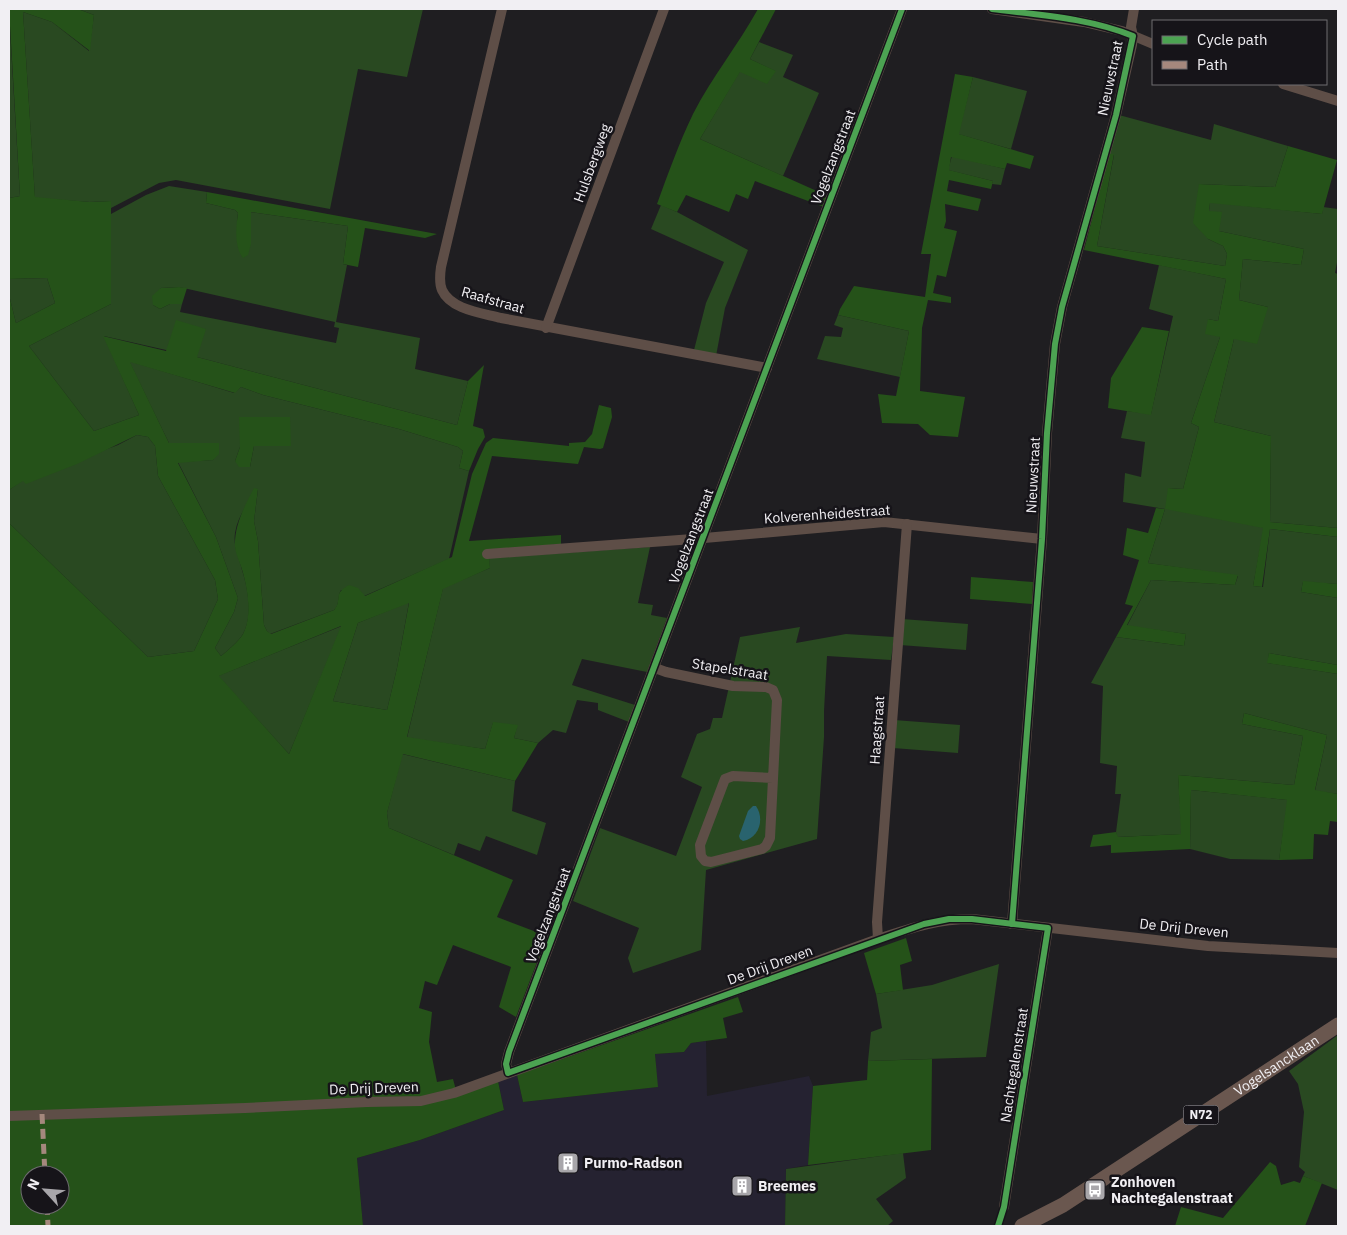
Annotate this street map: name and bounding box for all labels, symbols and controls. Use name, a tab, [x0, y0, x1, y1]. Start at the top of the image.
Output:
legend	[1152, 20, 1327, 85]
text: Cycle path	[1197, 30, 1268, 49]
street label: Nieuwstraat	[1093, 39, 1127, 117]
text: Path	[1197, 55, 1228, 74]
street label: Vogelzangstraat	[807, 107, 859, 207]
street label: Hulsbergweg	[569, 121, 615, 205]
street label: Raafstraat	[459, 282, 527, 318]
street label: Nieuwstraat	[1022, 436, 1044, 514]
street label: Vogelzangstraat	[665, 486, 717, 586]
street label: Kolverenheidestraat	[763, 501, 891, 527]
street label: Stapelstraat	[691, 654, 769, 684]
street label: Haagstraat	[866, 695, 888, 765]
street label: Vogelzangstraat	[522, 865, 574, 965]
street label: De Drij Dreven	[1138, 914, 1230, 942]
street label: De Drij Dreven	[725, 941, 815, 989]
street label: Nachtegalenstraat	[996, 1006, 1032, 1124]
street label: Vogelsancklaan	[1230, 1031, 1322, 1100]
street label: De Drij Dreven	[329, 1077, 419, 1099]
road number: N72	[1184, 1106, 1218, 1124]
building icon: Purmo-Radson	[556, 1151, 580, 1175]
place label: Purmo-Radson	[584, 1154, 682, 1172]
north arrow	[20, 1165, 70, 1215]
place label: Zonhoven Nachtegalenstraat	[1111, 1173, 1233, 1207]
building icon: Breemes	[730, 1174, 754, 1198]
text: N	[23, 1176, 44, 1193]
place label: Breemes	[758, 1177, 816, 1195]
bus stop icon: Zonhoven Nachtegalenstraat	[1083, 1178, 1107, 1202]

